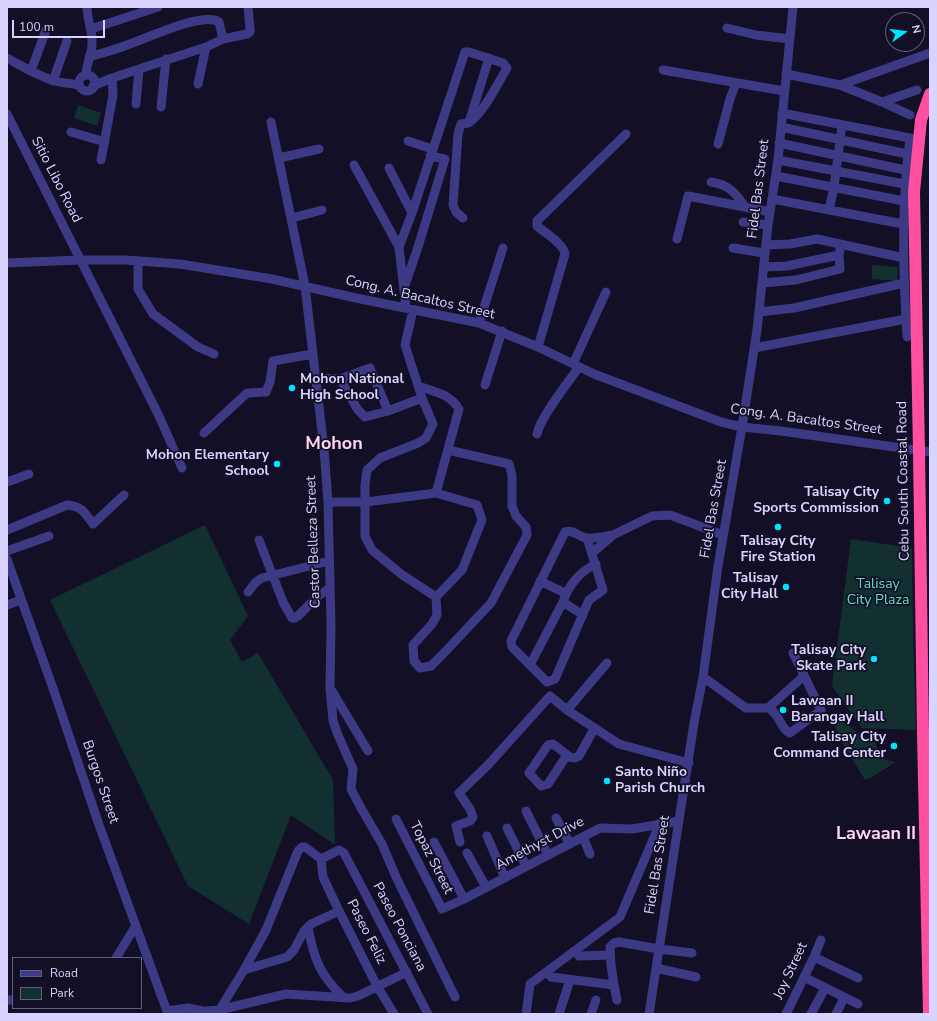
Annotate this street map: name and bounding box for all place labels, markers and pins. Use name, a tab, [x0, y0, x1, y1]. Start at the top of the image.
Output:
place label: Mohon National High School	[300, 372, 404, 404]
marker: Mohon National High School	[287, 383, 297, 393]
place label: Mohon Elementary School	[146, 448, 269, 480]
marker: Mohon Elementary School	[272, 459, 282, 469]
place label: Talisay City Sports Commission	[753, 485, 879, 518]
marker: Talisay City Sports Commission	[882, 496, 892, 506]
marker: Talisay City Fire Station	[773, 522, 783, 532]
place label: Talisay City Fire Station	[740, 534, 816, 566]
place label: Talisay City Hall	[721, 571, 778, 604]
marker: Talisay City Hall	[781, 582, 791, 592]
place label: Talisay City Skate Park	[791, 643, 866, 676]
marker: Talisay City Skate Park	[869, 654, 879, 664]
place label: Lawaan II Barangay Hall	[791, 694, 884, 726]
marker: Lawaan II Barangay Hall	[778, 705, 788, 715]
place label: Talisay City Command Center	[773, 730, 886, 762]
marker: Talisay City Command Center	[889, 741, 899, 751]
place label: Santo Niño Parish Church	[615, 765, 705, 798]
marker: Santo Niño Parish Church	[602, 776, 612, 786]

